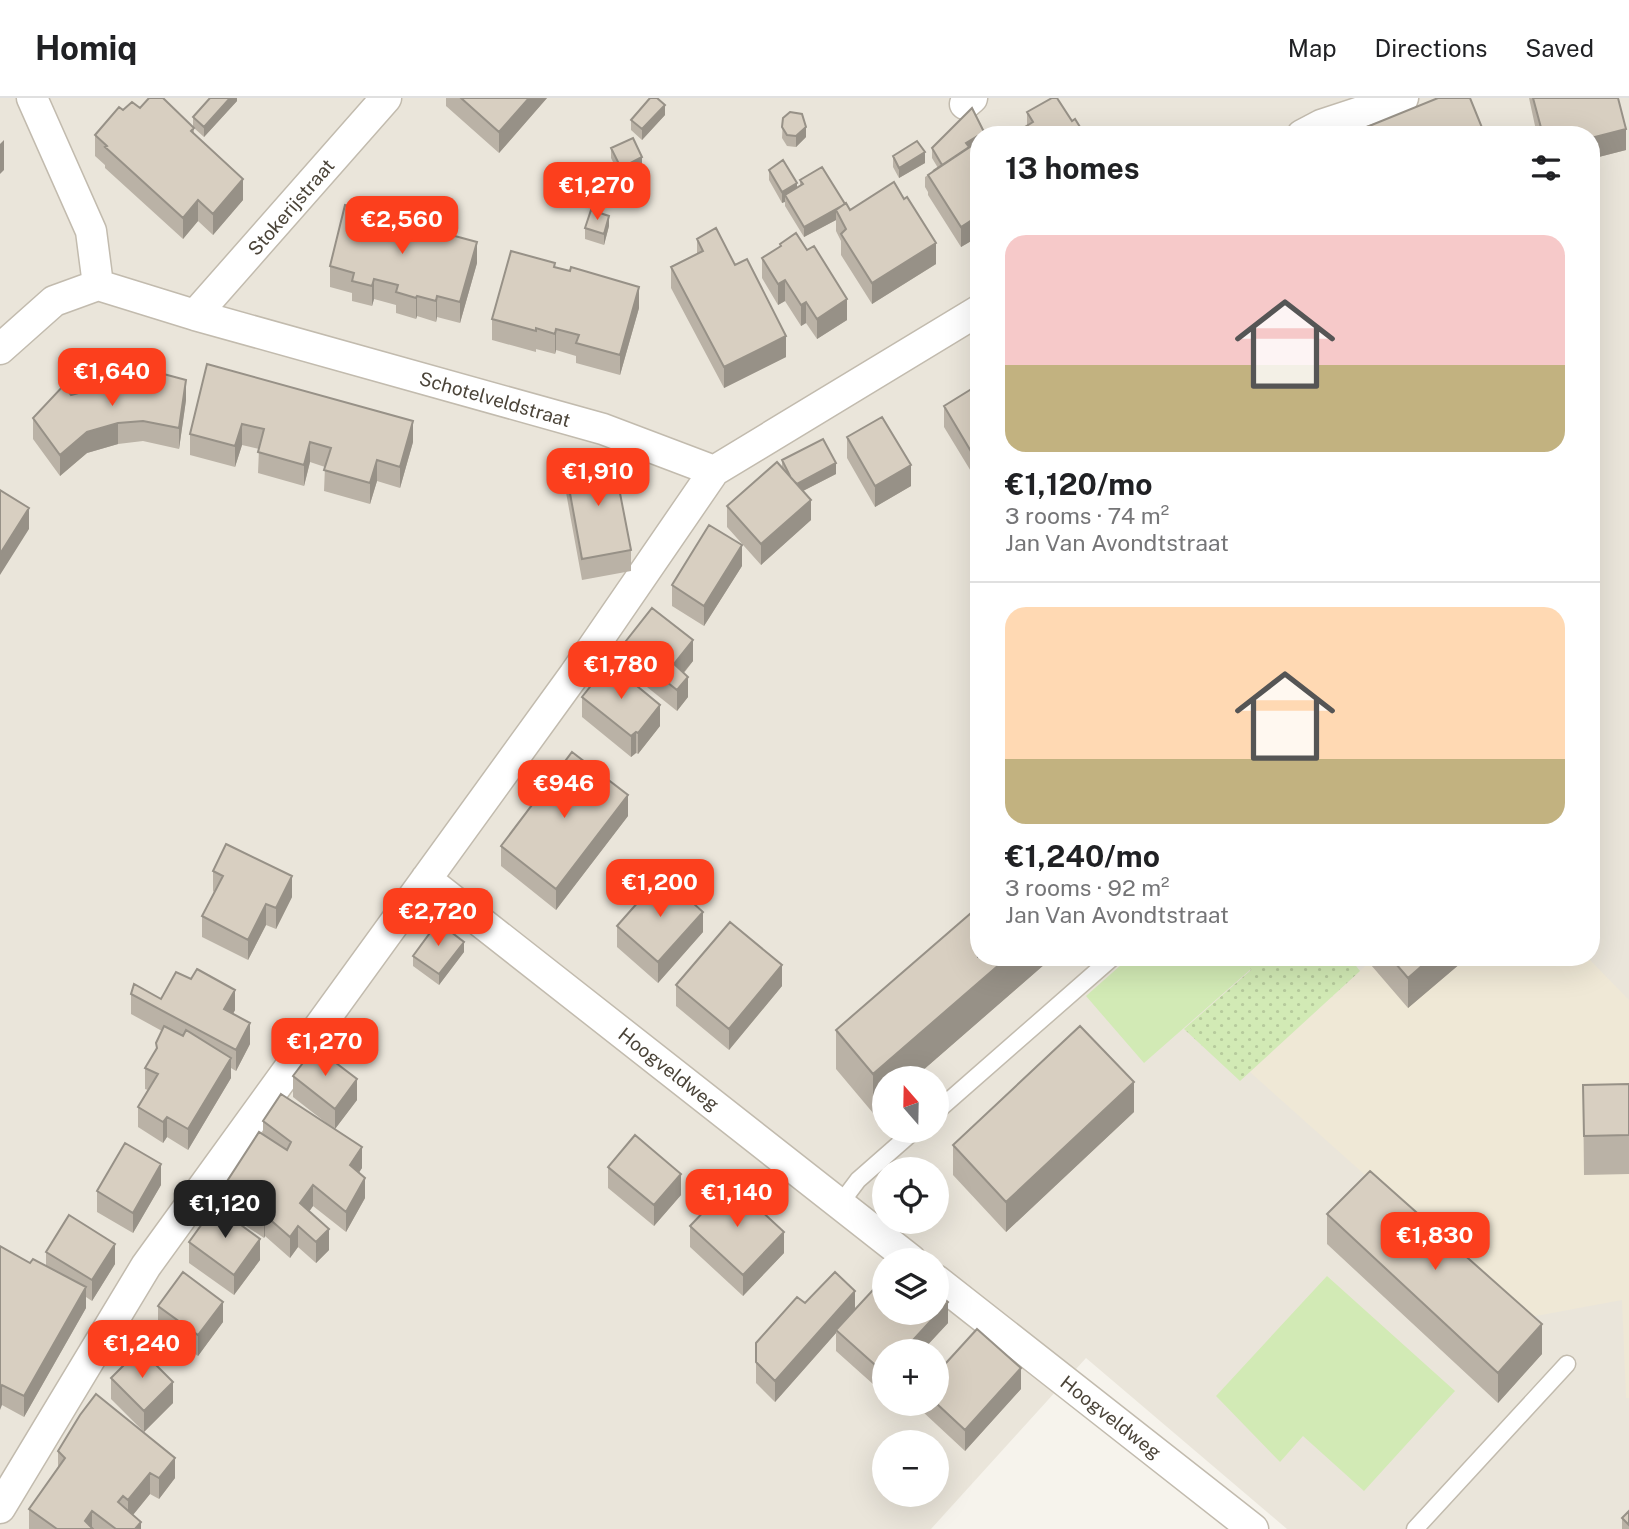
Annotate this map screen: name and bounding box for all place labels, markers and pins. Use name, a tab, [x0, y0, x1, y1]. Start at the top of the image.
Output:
pin: €1,270	[540, 162, 654, 222]
pin: €2,560	[345, 197, 459, 256]
pin: €1,640	[55, 348, 169, 408]
pin: €1,910	[541, 448, 655, 508]
pin: €1,780	[564, 642, 678, 701]
pin: €946	[523, 760, 605, 820]
pin: €1,200	[603, 860, 717, 919]
pin: €2,720	[381, 888, 495, 948]
pin: €1,270	[268, 1018, 382, 1078]
pin: €1,140	[680, 1170, 794, 1229]
pin: €1,120	[168, 1180, 282, 1240]
pin: €1,830	[1378, 1212, 1492, 1272]
pin: €1,240	[85, 1320, 199, 1380]

